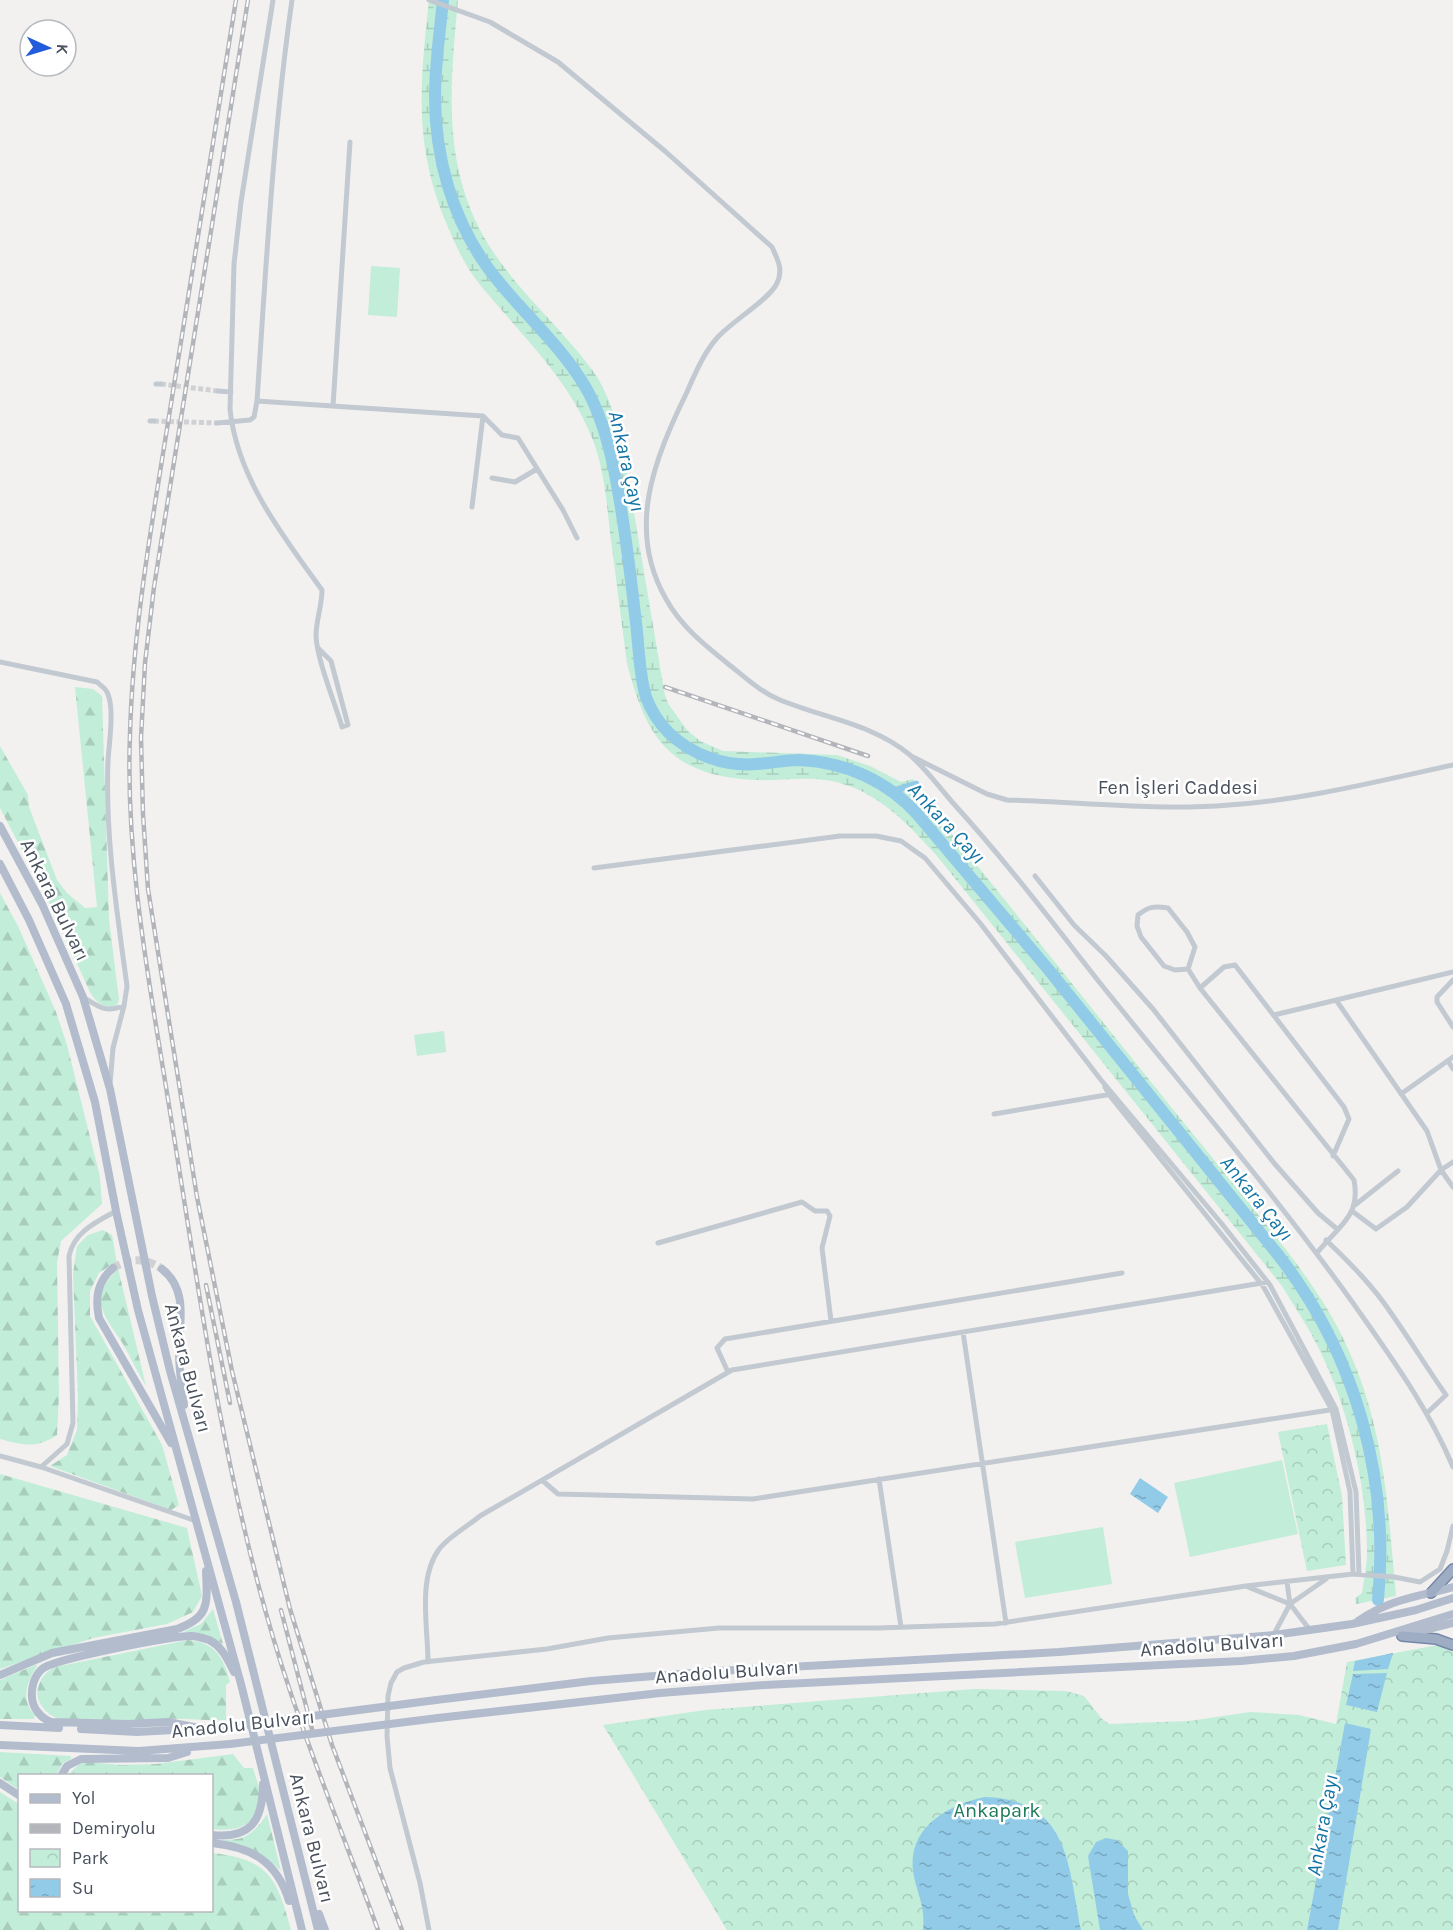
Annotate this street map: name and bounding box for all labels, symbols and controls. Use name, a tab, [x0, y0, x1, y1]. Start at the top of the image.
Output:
north arrow	[18, 18, 78, 78]
text: K	[53, 43, 72, 55]
water label: Ankara Çayı	[604, 408, 650, 514]
street label: Fen İşleri Caddesi	[1098, 776, 1258, 799]
water label: Ankara Çayı	[903, 777, 991, 869]
street label: Ankara Bulvarı	[15, 835, 95, 965]
water label: Ankara Çayı	[1215, 1151, 1299, 1245]
street label: Ankara Bulvarı	[160, 1301, 216, 1435]
street label: Anadolu Bulvarı	[1139, 1628, 1285, 1662]
street label: Anadolu Bulvarı	[654, 1655, 800, 1689]
street label: Anadolu Bulvarı	[170, 1705, 316, 1743]
street label: Ankara Bulvarı	[285, 1771, 339, 1905]
water label: Ankara Çayı	[1301, 1772, 1343, 1878]
legend	[18, 1774, 213, 1912]
text: Yol	[72, 1787, 96, 1809]
park label: Ankapark	[953, 1799, 1041, 1822]
text: Demiryolu	[72, 1817, 156, 1839]
text: Park	[72, 1847, 109, 1869]
text: Su	[72, 1877, 94, 1899]

